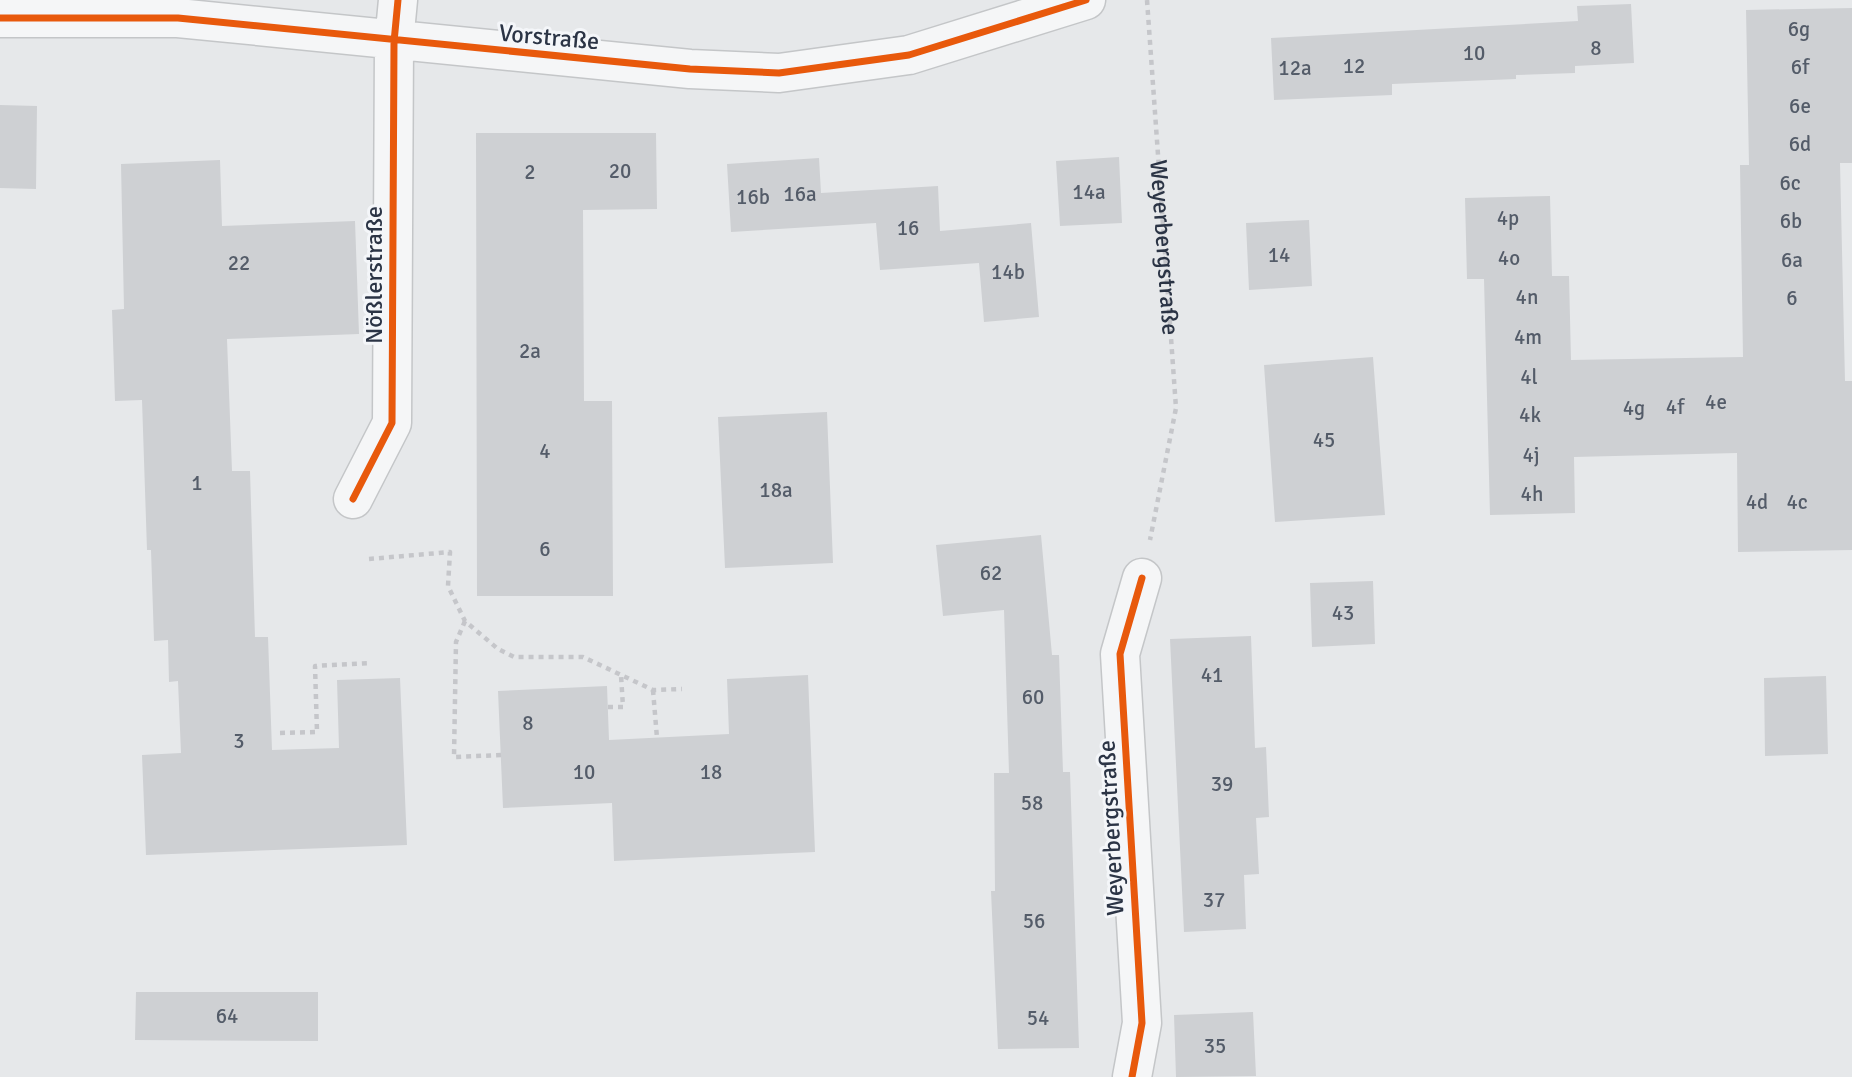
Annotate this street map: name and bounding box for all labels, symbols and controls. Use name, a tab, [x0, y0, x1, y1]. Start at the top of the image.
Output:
house number: 6g	[1788, 16, 1810, 42]
street label: Vorstraße	[498, 18, 600, 56]
house number: 8	[1590, 35, 1602, 61]
house number: 10	[1463, 40, 1485, 66]
house number: 12	[1343, 53, 1365, 79]
house number: 6f	[1791, 54, 1810, 80]
house number: 12a	[1278, 55, 1312, 81]
house number: 6e	[1789, 93, 1811, 119]
house number: 6d	[1789, 131, 1811, 157]
house number: 20	[609, 158, 631, 184]
house number: 2	[524, 159, 536, 185]
street label: Weyerbergstraße	[1143, 159, 1186, 336]
house number: 6c	[1779, 170, 1801, 196]
house number: 14a	[1072, 179, 1106, 205]
house number: 16a	[783, 181, 817, 207]
house number: 16b	[736, 184, 770, 210]
house number: 4p	[1497, 205, 1519, 231]
street label: Nößlerstraße	[359, 206, 389, 344]
house number: 6b	[1780, 208, 1802, 234]
house number: 16	[897, 215, 919, 241]
house number: 14	[1268, 242, 1290, 268]
house number: 4o	[1498, 245, 1520, 271]
house number: 6a	[1781, 247, 1803, 273]
house number: 22	[228, 250, 250, 276]
house number: 14b	[991, 259, 1025, 285]
house number: 4n	[1516, 284, 1538, 310]
house number: 6	[1786, 285, 1798, 311]
house number: 4m	[1514, 324, 1542, 350]
house number: 2a	[519, 338, 541, 364]
house number: 4l	[1520, 364, 1538, 390]
house number: 4e	[1705, 389, 1727, 415]
house number: 4f	[1666, 394, 1685, 420]
house number: 4g	[1623, 395, 1645, 421]
house number: 4k	[1519, 402, 1541, 428]
house number: 45	[1313, 427, 1335, 453]
house number: 4	[539, 438, 551, 464]
house number: 4j	[1522, 442, 1540, 468]
house number: 1	[191, 470, 203, 496]
house number: 18a	[759, 477, 793, 503]
house number: 4h	[1521, 481, 1543, 507]
house number: 4d	[1746, 489, 1768, 515]
house number: 4c	[1786, 489, 1808, 515]
house number: 6	[539, 536, 551, 562]
house number: 62	[980, 560, 1002, 586]
house number: 43	[1332, 600, 1354, 626]
house number: 41	[1201, 662, 1223, 688]
house number: 60	[1022, 684, 1044, 710]
house number: 8	[522, 710, 534, 736]
house number: 3	[233, 728, 245, 754]
street label: Weyerbergstraße	[1091, 739, 1131, 917]
house number: 10	[573, 759, 595, 785]
house number: 18	[700, 759, 722, 785]
house number: 39	[1211, 771, 1233, 797]
house number: 58	[1021, 790, 1043, 816]
house number: 37	[1203, 887, 1225, 913]
house number: 56	[1023, 908, 1045, 934]
house number: 64	[216, 1003, 238, 1029]
house number: 54	[1027, 1005, 1049, 1031]
house number: 35	[1204, 1033, 1226, 1059]

